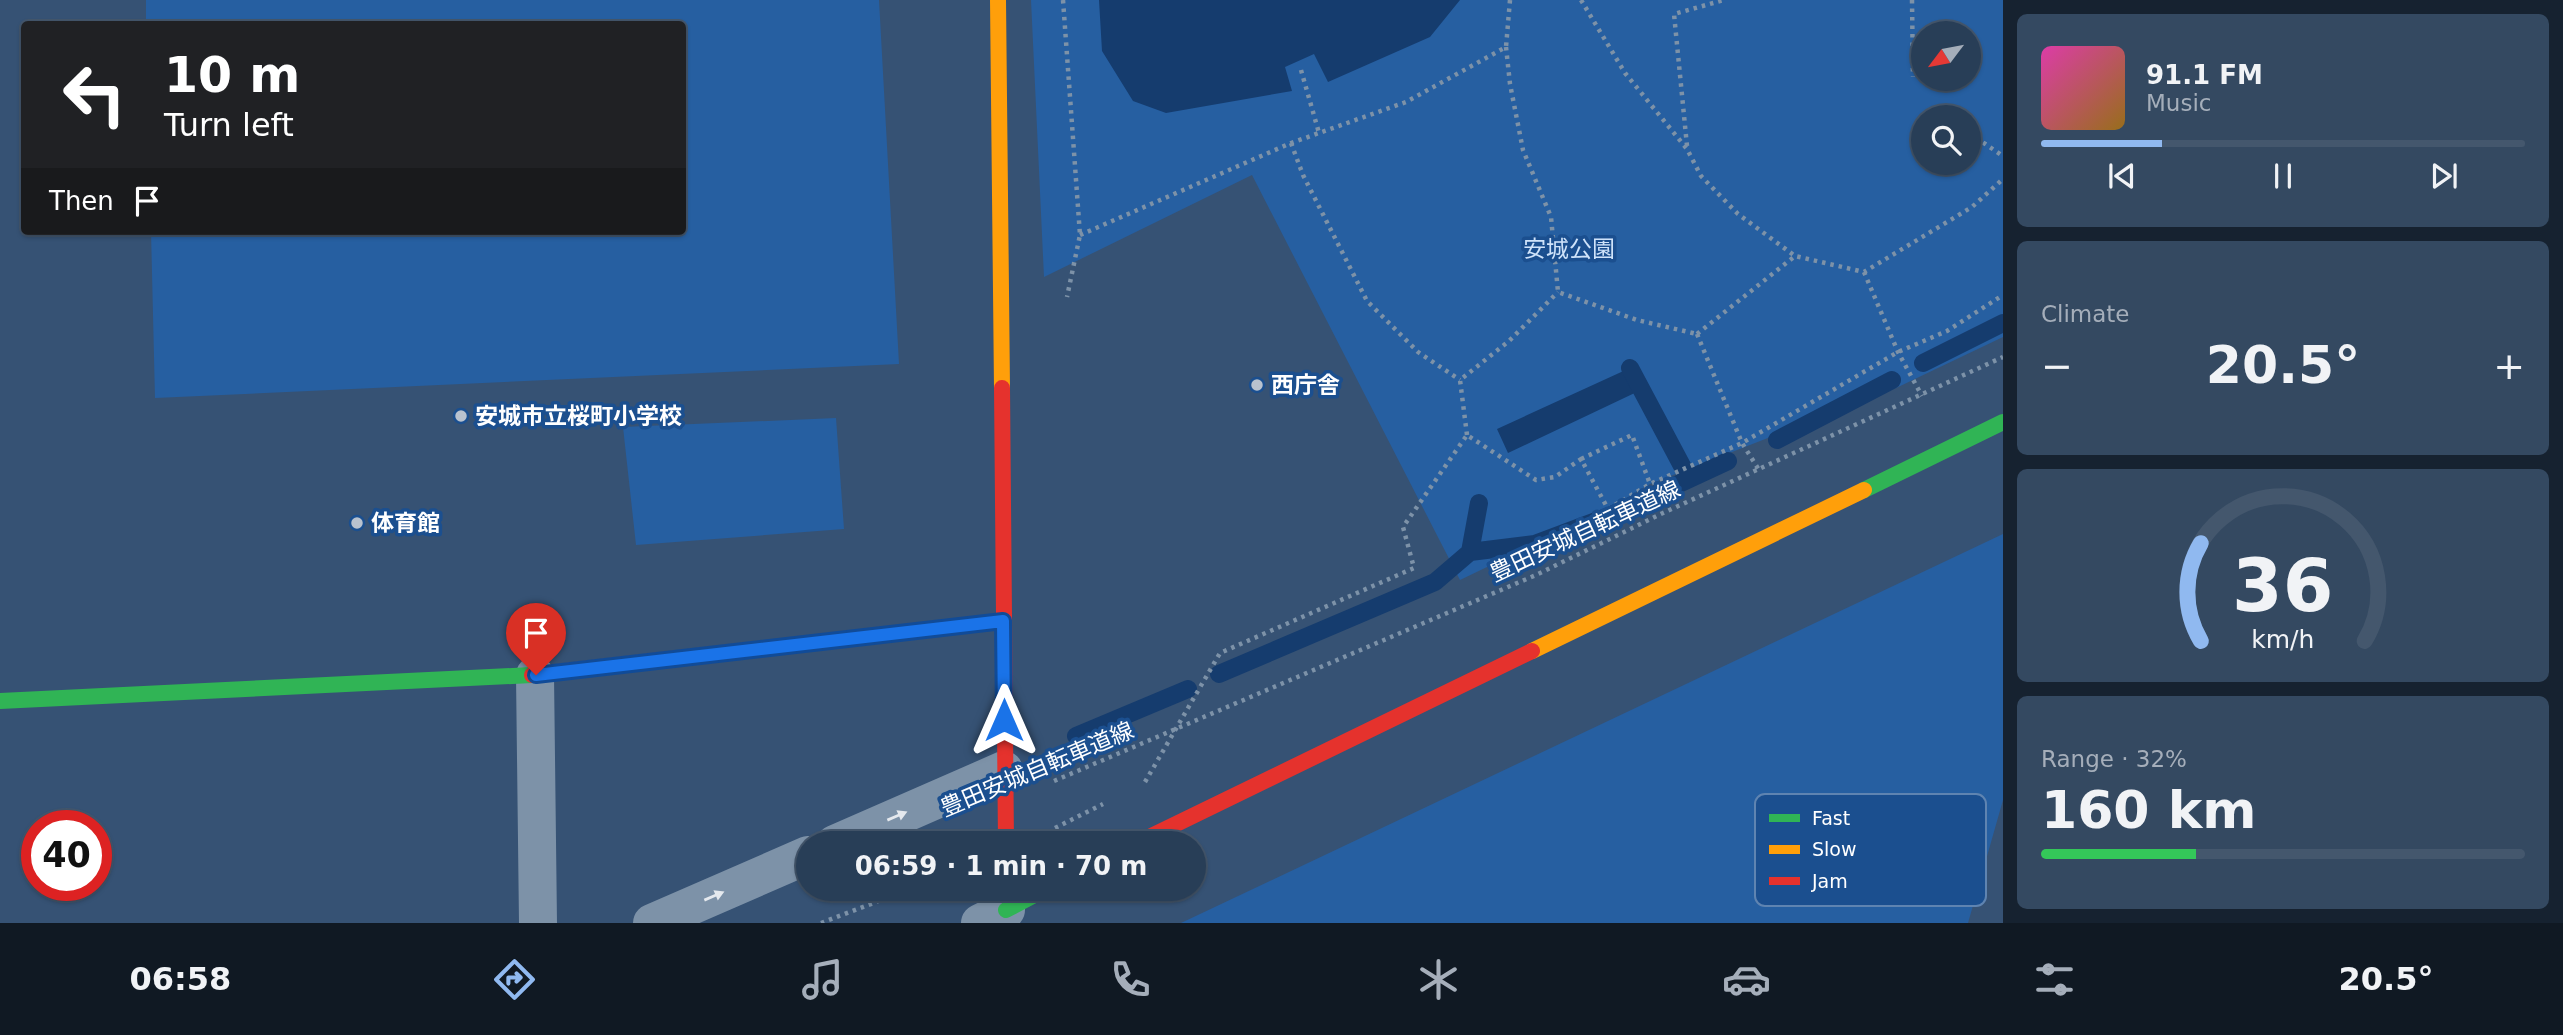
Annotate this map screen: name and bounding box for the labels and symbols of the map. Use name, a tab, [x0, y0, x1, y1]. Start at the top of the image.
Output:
north arrow	[1911, 21, 1981, 91]
park label: 安城公園	[1523, 236, 1615, 262]
place label: 西庁舎	[1271, 372, 1340, 398]
marker: 西庁舎	[1249, 377, 1265, 393]
place label: 安城市立桜町小学校	[475, 403, 682, 429]
marker: 安城市立桜町小学校	[453, 408, 469, 424]
street label: 豊田安城自転車道線	[1486, 475, 1684, 587]
place label: 体育館	[371, 510, 440, 536]
marker: 体育館	[349, 515, 365, 531]
pin	[506, 603, 566, 675]
position arrow	[967, 683, 1041, 757]
street label: 豊田安城自転車道線	[937, 717, 1137, 821]
legend	[1755, 794, 1986, 906]
text: Fast	[1812, 807, 1850, 829]
speed limit sign: 40	[21, 810, 112, 901]
one-way arrow	[887, 810, 908, 821]
text: Slow	[1812, 838, 1857, 860]
text: Jam	[1811, 870, 1848, 892]
one-way arrow	[704, 890, 725, 901]

